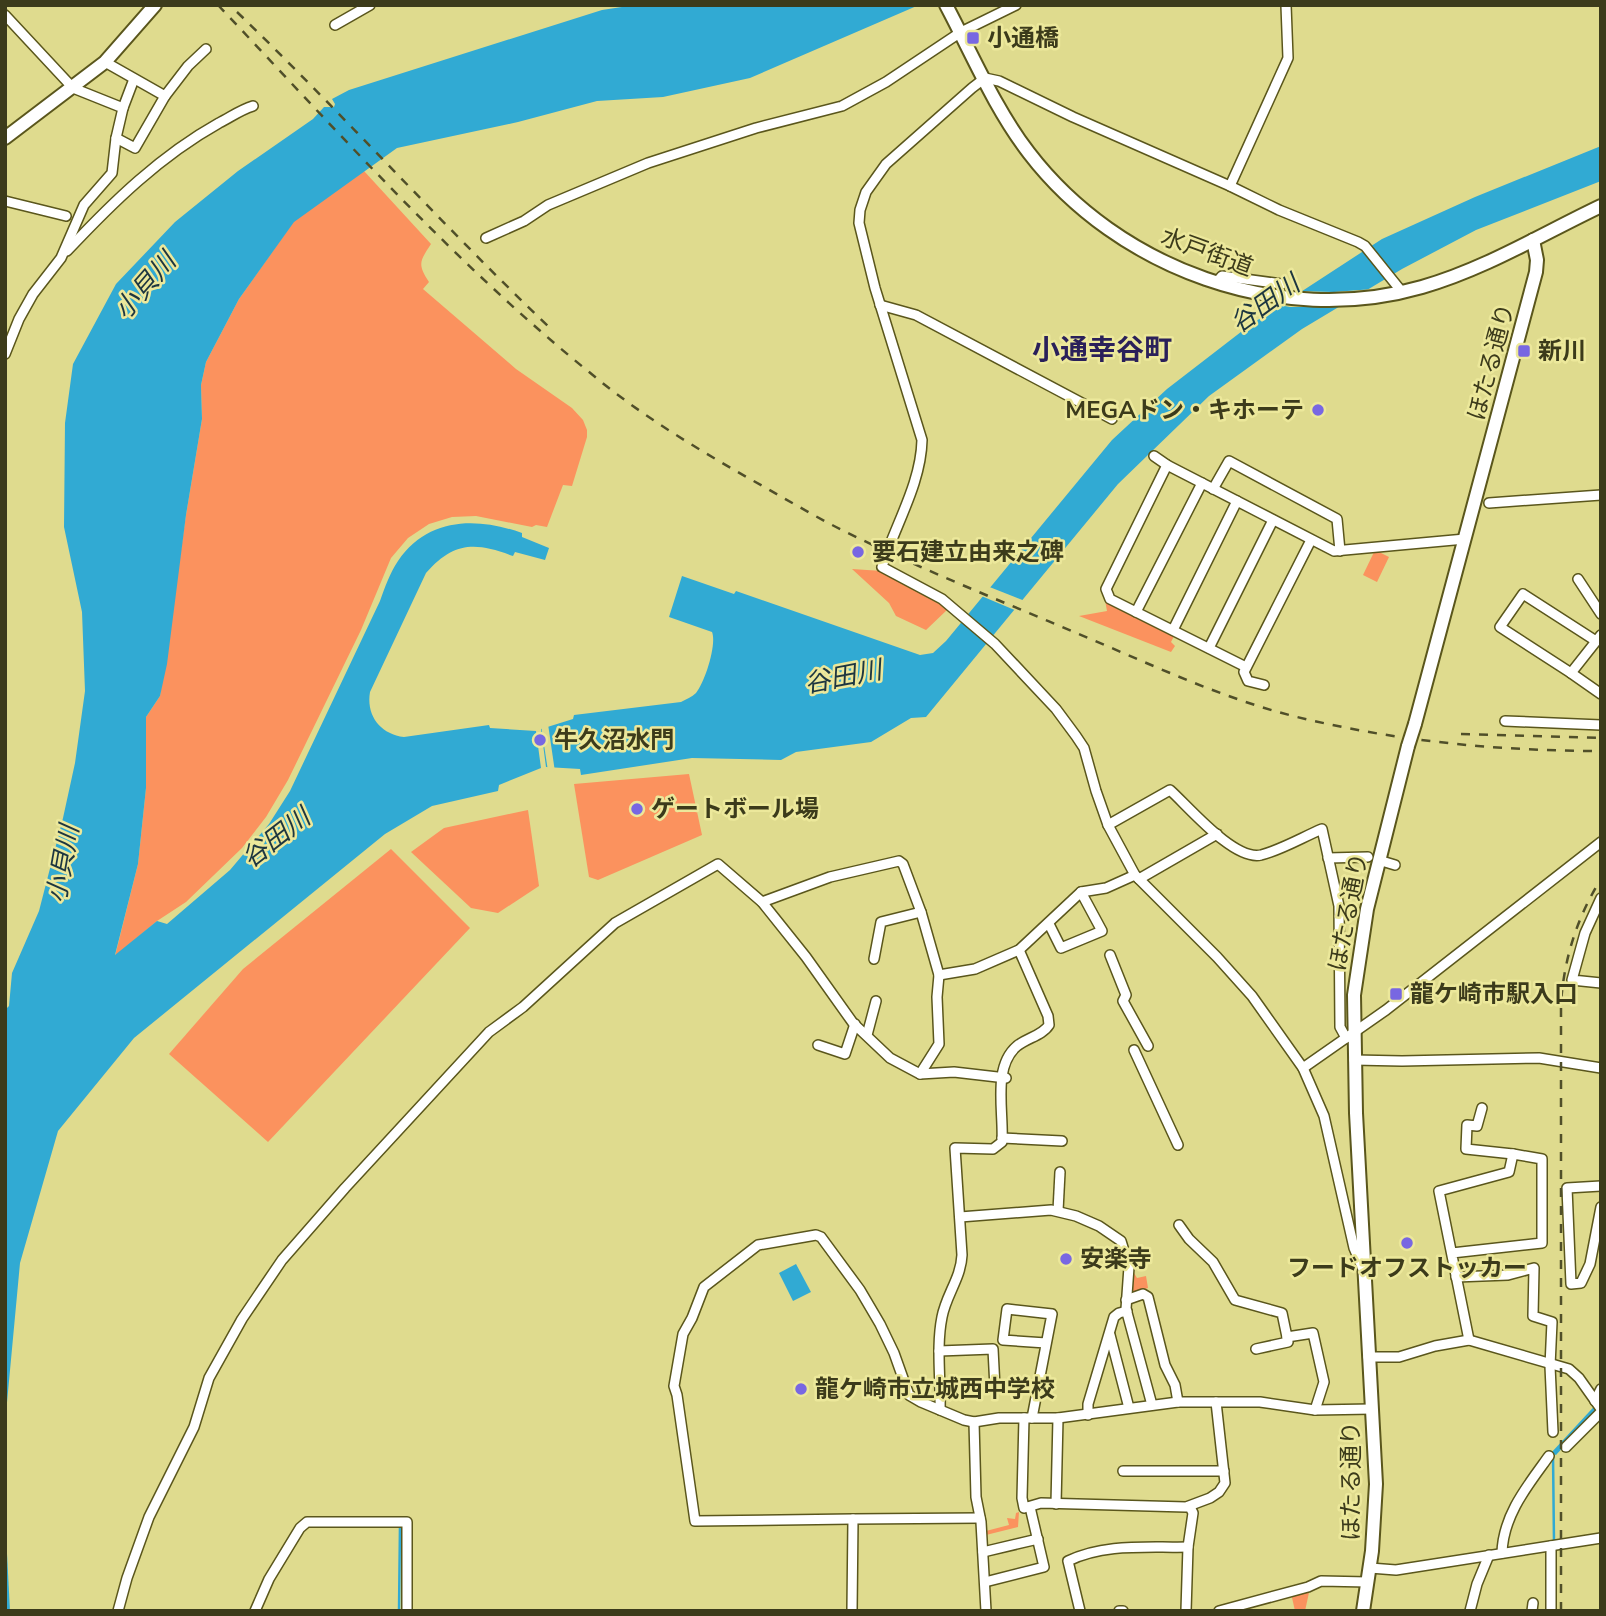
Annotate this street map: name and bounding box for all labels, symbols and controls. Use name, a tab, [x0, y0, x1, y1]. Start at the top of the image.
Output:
place label: 小通橋	[987, 22, 1059, 54]
marker: 小通橋	[965, 30, 981, 46]
street label: 水戸街道	[1156, 221, 1258, 283]
water label: 小貝川	[106, 243, 186, 327]
water label: 谷田川	[1223, 265, 1309, 341]
street label: ほたる通り	[1460, 300, 1522, 424]
district label: 小通幸谷町	[1032, 331, 1172, 369]
place label: 新川	[1538, 335, 1586, 367]
marker: 新川	[1516, 343, 1532, 359]
place label: MEGAドン・キホーテ	[1065, 394, 1304, 426]
marker: MEGAドン・キホーテ	[1310, 402, 1326, 418]
place label: 要石建立由来之碑	[872, 536, 1064, 568]
marker: 要石建立由来之碑	[850, 544, 866, 560]
water label: 谷田川	[801, 652, 888, 702]
place label: 牛久沼水門	[554, 724, 674, 756]
marker: 牛久沼水門	[532, 732, 548, 748]
place label: ゲートボール場	[651, 793, 819, 825]
water label: 谷田川	[234, 798, 320, 876]
marker: ゲートボール場	[629, 801, 645, 817]
water label: 小貝川	[39, 820, 88, 905]
street label: ほたる通り	[1321, 850, 1375, 974]
place label: 龍ケ崎市駅入口	[1410, 978, 1578, 1010]
marker: 龍ケ崎市駅入口	[1388, 986, 1404, 1002]
marker: フードオフストッカー	[1399, 1235, 1415, 1251]
place label: 安楽寺	[1080, 1243, 1152, 1275]
marker: 安楽寺	[1058, 1251, 1074, 1267]
place label: フードオフストッカー	[1287, 1252, 1527, 1284]
place label: 龍ケ崎市立城西中学校	[815, 1373, 1055, 1405]
marker: 龍ケ崎市立城西中学校	[793, 1381, 809, 1397]
street label: ほたる通り	[1335, 1421, 1367, 1541]

